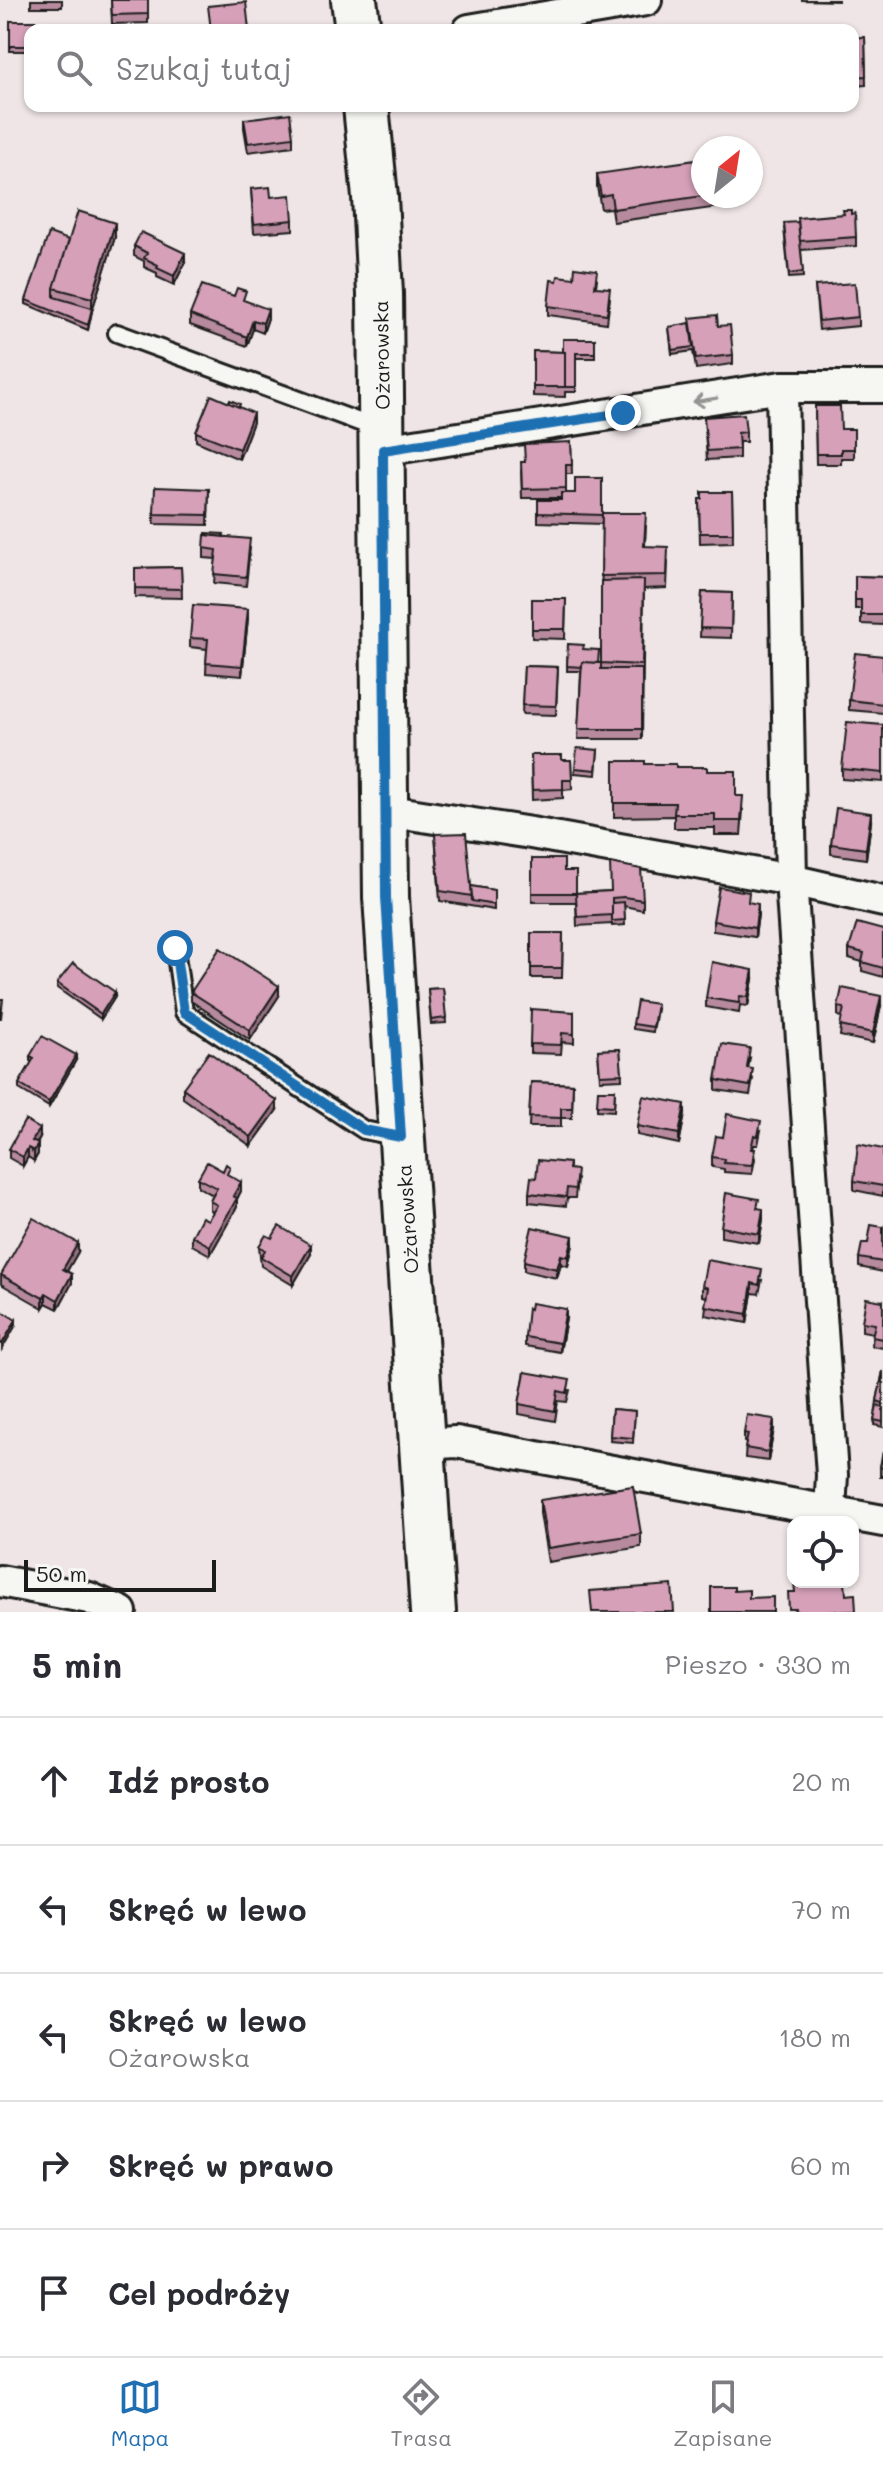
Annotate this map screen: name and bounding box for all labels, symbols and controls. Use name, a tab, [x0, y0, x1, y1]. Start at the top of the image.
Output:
search box	[24, 24, 859, 112]
icon: search	[52, 46, 96, 90]
text: Szukaj tutaj	[116, 48, 292, 88]
north arrow	[691, 136, 763, 208]
street label: Ożarowska	[367, 300, 395, 410]
one-way arrow	[693, 393, 718, 408]
route end	[605, 395, 641, 431]
route start	[157, 930, 193, 966]
street label: Ożarowska	[390, 1163, 424, 1275]
map controls	[787, 1516, 859, 1588]
button: locate	[787, 1516, 859, 1588]
scale bar	[24, 1556, 216, 1592]
text: 50 m	[36, 1559, 87, 1588]
text: 5 min	[32, 1642, 122, 1687]
text: Pieszo · 330 m	[665, 1647, 851, 1681]
icon: ahead	[32, 1759, 76, 1803]
text: Idź prosto	[108, 1761, 269, 1801]
text: 20 m	[791, 1764, 851, 1798]
icon: left	[32, 1887, 76, 1931]
text: Skręć w lewo	[108, 1889, 306, 1929]
text: 70 m	[791, 1892, 851, 1926]
text: Skręć w lewo	[108, 2000, 306, 2040]
icon: left	[32, 2015, 76, 2059]
text: 180 m	[779, 2020, 851, 2054]
text: Ożarowska	[108, 2040, 251, 2074]
icon: right	[32, 2143, 76, 2187]
text: Skręć w prawo	[108, 2145, 333, 2185]
text: 60 m	[790, 2148, 851, 2182]
icon: arrive	[32, 2271, 76, 2315]
text: Cel podróży	[108, 2273, 290, 2313]
tab: Mapa	[111, 2375, 169, 2452]
tab: Trasa	[391, 2375, 452, 2452]
tab: Zapisane	[673, 2375, 772, 2452]

